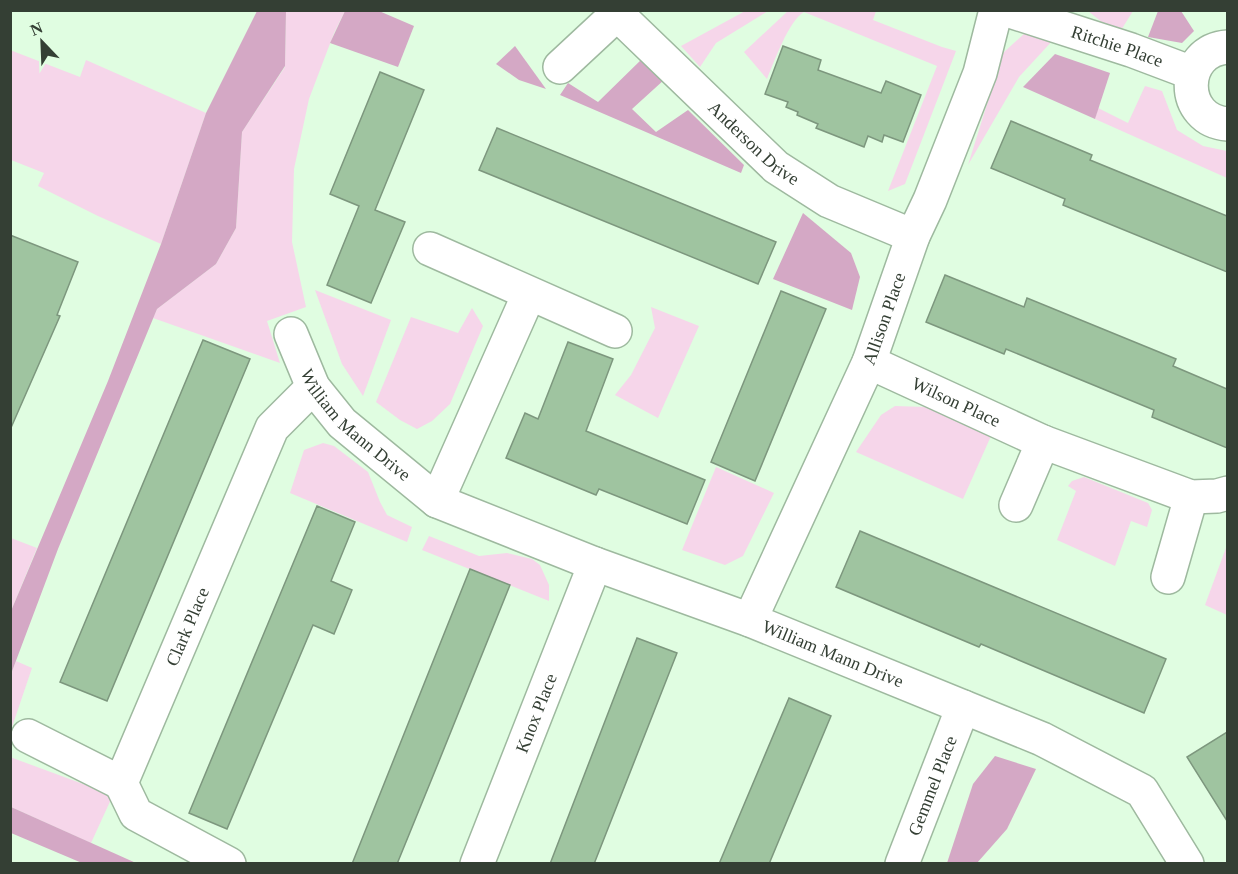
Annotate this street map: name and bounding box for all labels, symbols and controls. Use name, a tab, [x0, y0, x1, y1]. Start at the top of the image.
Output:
north arrow	[12, 12, 72, 72]
text: N	[28, 18, 45, 39]
street label: Ritchie Place	[1069, 21, 1166, 71]
street label: Anderson Drive	[704, 97, 803, 189]
street label: Allison Place	[859, 270, 909, 368]
street label: William Mann Drive	[297, 366, 414, 485]
street label: Wilson Place	[909, 373, 1003, 431]
street label: Clark Place	[162, 584, 213, 669]
street label: William Mann Drive	[760, 616, 906, 691]
street label: Knox Place	[512, 671, 561, 756]
street label: Gemmel Place	[904, 733, 961, 839]

